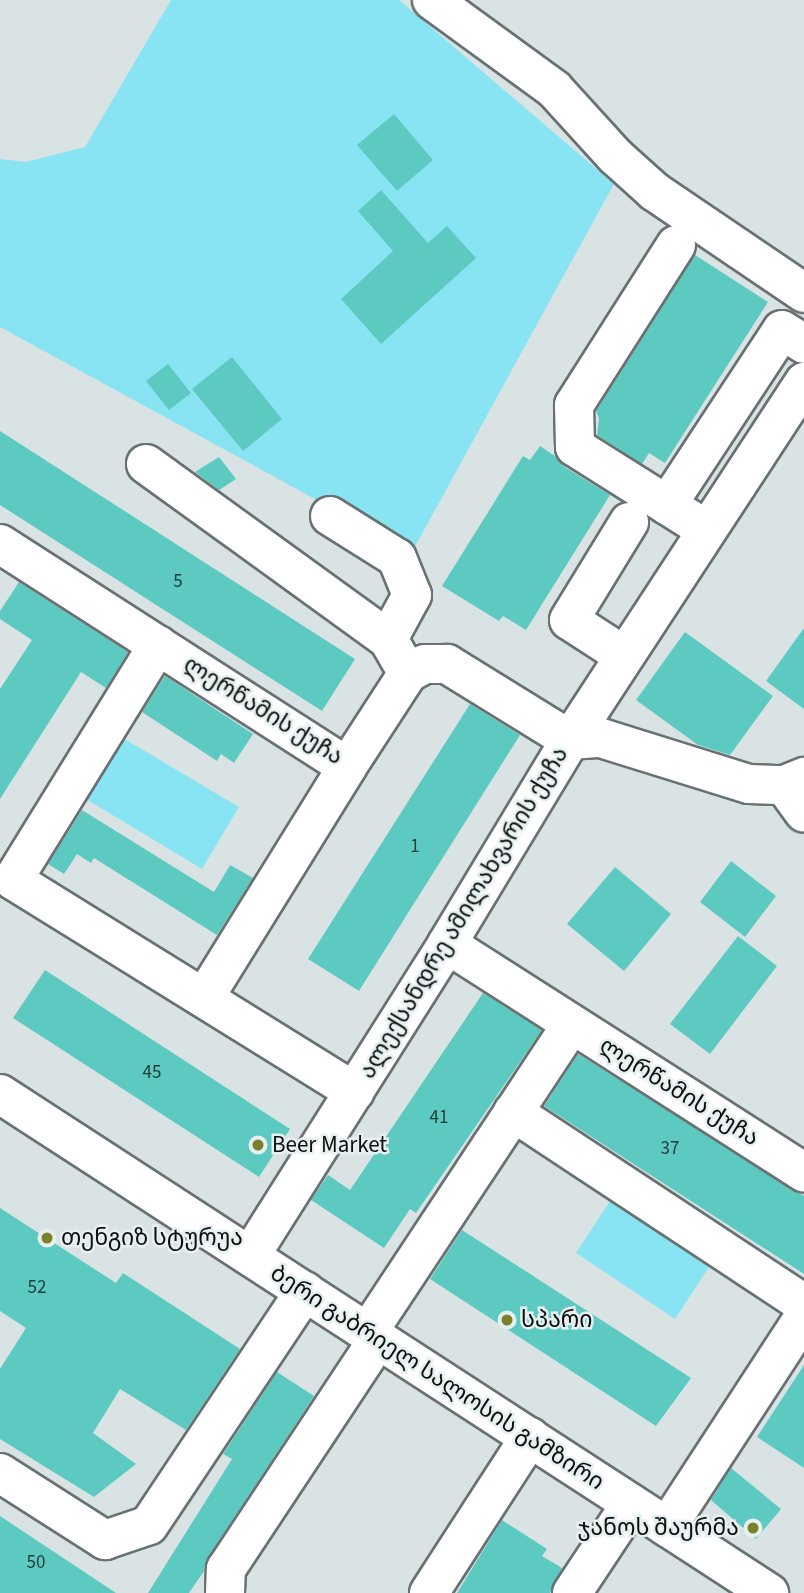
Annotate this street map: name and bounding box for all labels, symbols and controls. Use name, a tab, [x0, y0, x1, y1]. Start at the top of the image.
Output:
house number: 5	[173, 571, 183, 593]
street label: ლერწამის ქუჩა	[178, 651, 348, 771]
street label: ალექსანდრე ამილახვარის ქუჩა	[354, 742, 574, 1084]
house number: 1	[410, 836, 420, 858]
street label: ლერწამის ქუჩა	[594, 1032, 764, 1152]
house number: 45	[143, 1062, 161, 1084]
house number: 41	[430, 1107, 448, 1129]
place label: Beer Market	[272, 1131, 387, 1159]
marker: Beer Market	[250, 1137, 266, 1153]
house number: 37	[661, 1138, 679, 1160]
place label: თენგიზ სტურუა	[61, 1224, 243, 1252]
marker: თენგიზ სტურუა	[39, 1230, 55, 1246]
street label: ბერი გაბრიელ სალოსის გამზირი	[265, 1260, 609, 1496]
house number: 52	[28, 1277, 46, 1299]
place label: სპარი	[521, 1306, 592, 1334]
marker: სპარი	[499, 1312, 515, 1328]
place label: ჯანოს შაურმა	[577, 1514, 739, 1542]
marker: ჯანოს შაურმა	[745, 1520, 761, 1536]
house number: 50	[27, 1552, 45, 1574]

